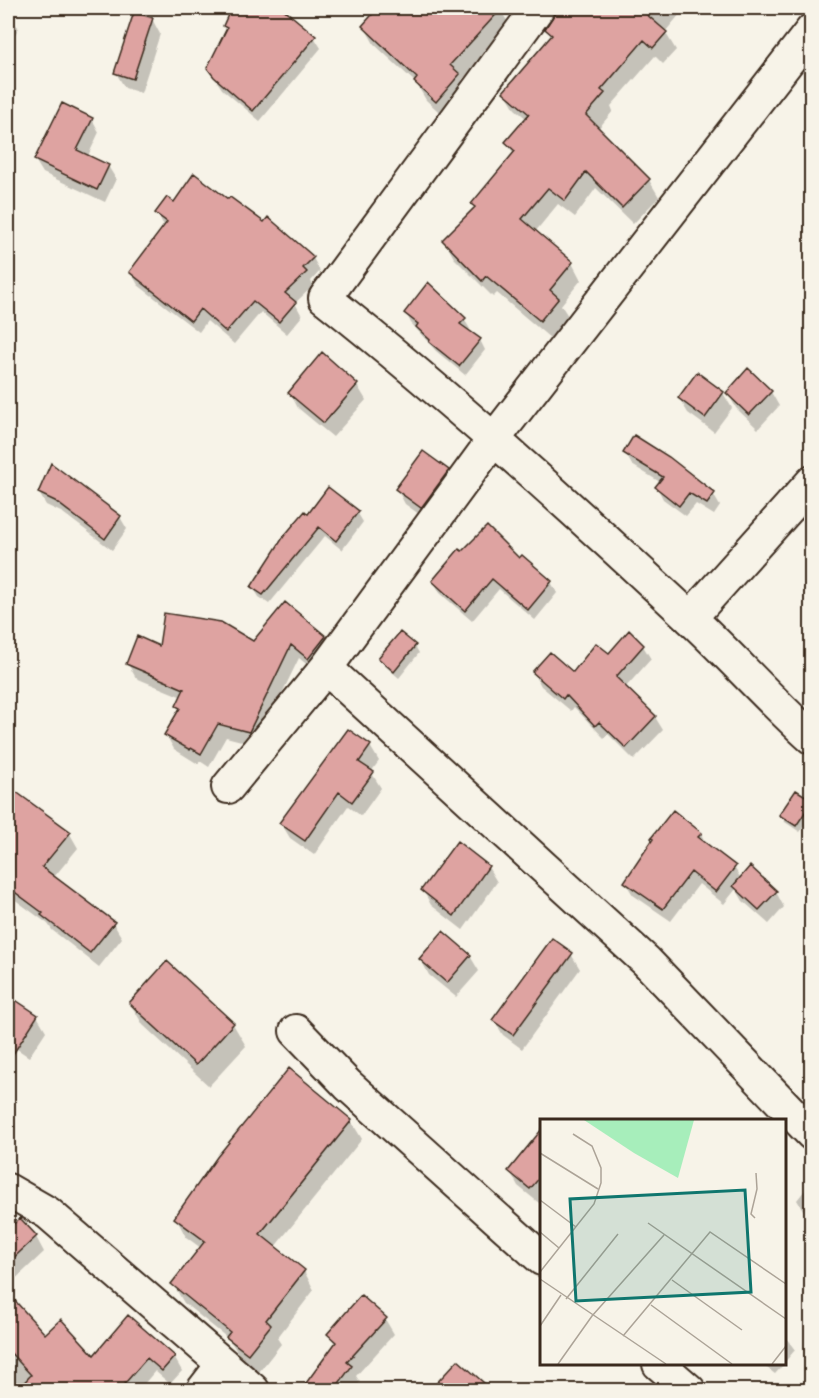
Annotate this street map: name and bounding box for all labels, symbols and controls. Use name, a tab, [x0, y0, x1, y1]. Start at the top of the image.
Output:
inset map	[540, 1119, 786, 1365]

